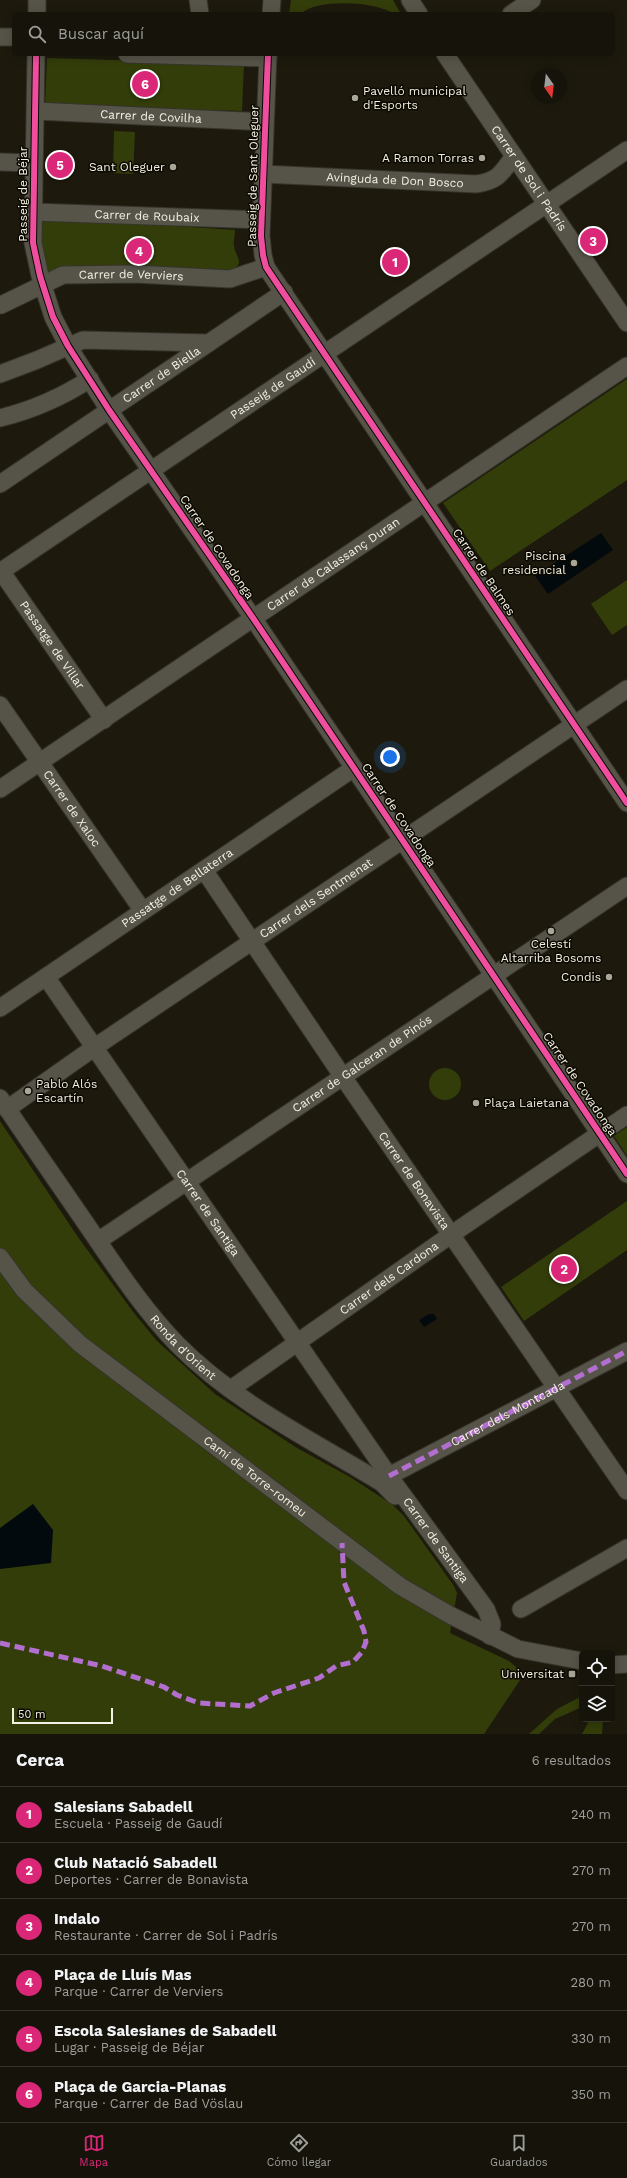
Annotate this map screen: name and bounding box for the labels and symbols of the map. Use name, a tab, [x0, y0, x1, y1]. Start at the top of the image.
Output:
north arrow	[531, 68, 567, 104]
pin: 6	[132, 69, 158, 99]
place label: Pavelló municipal d'Esports	[363, 84, 466, 112]
marker: Pavelló municipal d'Esports	[350, 93, 360, 103]
street label: Passeig de Sant Oleguer	[245, 105, 261, 247]
street label: Carrer de Covilha	[100, 107, 202, 126]
street label: Carrer de Sol i Padrís	[488, 123, 570, 234]
street label: Passeig de Béjar	[16, 146, 30, 242]
pin: 5	[47, 150, 73, 180]
place label: A Ramon Torras	[382, 151, 474, 165]
marker: A Ramon Torras	[477, 153, 487, 163]
place label: Sant Oleguer	[89, 160, 165, 174]
marker: Sant Oleguer	[168, 162, 178, 172]
street label: Avinguda de Don Bosco	[326, 170, 464, 190]
street label: Carrer de Roubaix	[94, 207, 200, 225]
pin: 3	[580, 226, 606, 256]
pin: 4	[126, 236, 152, 266]
pin: 1	[382, 247, 408, 277]
street label: Carrer de Verviers	[79, 267, 184, 284]
street label: Carrer de Biella	[120, 343, 203, 406]
street label: Passeig de Gaudí	[228, 355, 318, 422]
street label: Carrer de Covadonga	[177, 492, 257, 602]
street label: Carrer de Calassanç Duran	[264, 514, 402, 614]
street label: Carrer de Balmes	[450, 526, 518, 618]
place label: Piscina residencial	[503, 549, 566, 577]
marker: Piscina residencial	[569, 558, 579, 568]
street label: Passatge de Villar	[17, 598, 88, 692]
your location	[380, 747, 400, 767]
street label: Carrer de Covadonga	[359, 760, 439, 870]
street label: Carrer de Xaloc	[40, 767, 103, 850]
street label: Passatge de Bellaterra	[119, 845, 236, 931]
street label: Carrer dels Sentmenat	[257, 855, 375, 941]
marker: Celestí Altarriba Bosoms	[546, 926, 556, 936]
place label: Celestí Altarriba Bosoms	[501, 937, 601, 965]
place label: Condis	[561, 970, 601, 984]
marker: Condis	[604, 972, 614, 982]
street label: Carrer de Galceran de Pinós	[290, 1012, 434, 1116]
street label: Carrer de Covadonga	[540, 1029, 620, 1139]
place label: Pablo Alós Escartín	[36, 1077, 97, 1105]
marker: Pablo Alós Escartín	[23, 1086, 33, 1096]
place label: Plaça Laietana	[484, 1096, 569, 1110]
marker: Plaça Laietana	[471, 1098, 481, 1108]
street label: Carrer de Bonavista	[376, 1129, 453, 1232]
street label: Carrer de Santiga	[173, 1167, 243, 1259]
street label: Carrer dels Cardona	[337, 1239, 441, 1318]
pin: 2	[551, 1254, 577, 1284]
street label: Ronda d'Orient	[147, 1312, 219, 1383]
street label: Carrer dels Montcada	[448, 1378, 567, 1449]
street label: Camí de Torre-romeu	[201, 1433, 309, 1520]
street label: Carrer de Santiga	[400, 1495, 472, 1586]
place label: Universitat	[501, 1667, 564, 1681]
marker: Universitat	[567, 1669, 577, 1679]
scale bar	[12, 1706, 113, 1725]

